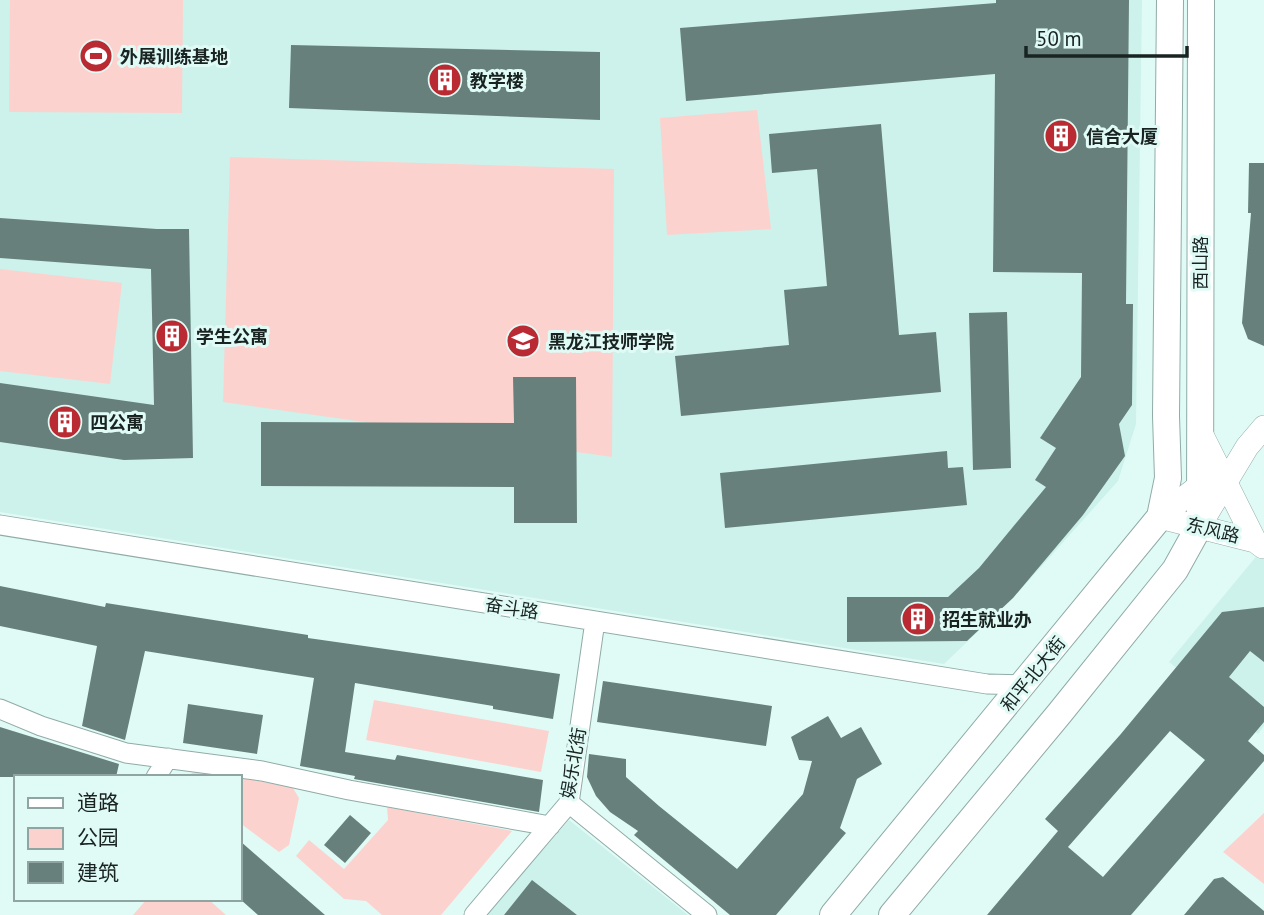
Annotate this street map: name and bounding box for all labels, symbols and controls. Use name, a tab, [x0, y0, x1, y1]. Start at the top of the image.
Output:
scale bar	[1026, 14, 1187, 58]
text: 50 m	[1036, 25, 1082, 52]
sports icon: 外展训练基地	[77, 37, 115, 75]
place label: 外展训练基地	[120, 45, 228, 68]
building icon: 教学楼	[426, 61, 464, 99]
place label: 教学楼	[470, 69, 524, 92]
building icon: 信合大厦	[1042, 117, 1080, 155]
place label: 信合大厦	[1086, 125, 1158, 148]
street label: 西山路	[1189, 236, 1212, 290]
building icon: 学生公寓	[153, 317, 191, 355]
school or university icon: 黑龙江技师学院	[504, 322, 542, 360]
place label: 学生公寓	[196, 325, 268, 348]
place label: 黑龙江技师学院	[548, 330, 674, 353]
building icon: 四公寓	[46, 403, 84, 441]
place label: 四公寓	[90, 411, 144, 434]
street label: 东风路	[1184, 512, 1242, 548]
street label: 奋斗路	[484, 592, 540, 624]
building icon: 招生就业办	[899, 600, 937, 638]
place label: 招生就业办	[942, 608, 1032, 631]
street label: 和平北大街	[996, 632, 1070, 716]
street label: 娱乐北街	[555, 726, 591, 800]
legend	[14, 775, 242, 901]
text: 道路	[77, 789, 119, 816]
text: 公园	[77, 824, 119, 851]
text: 建筑	[77, 859, 119, 886]

